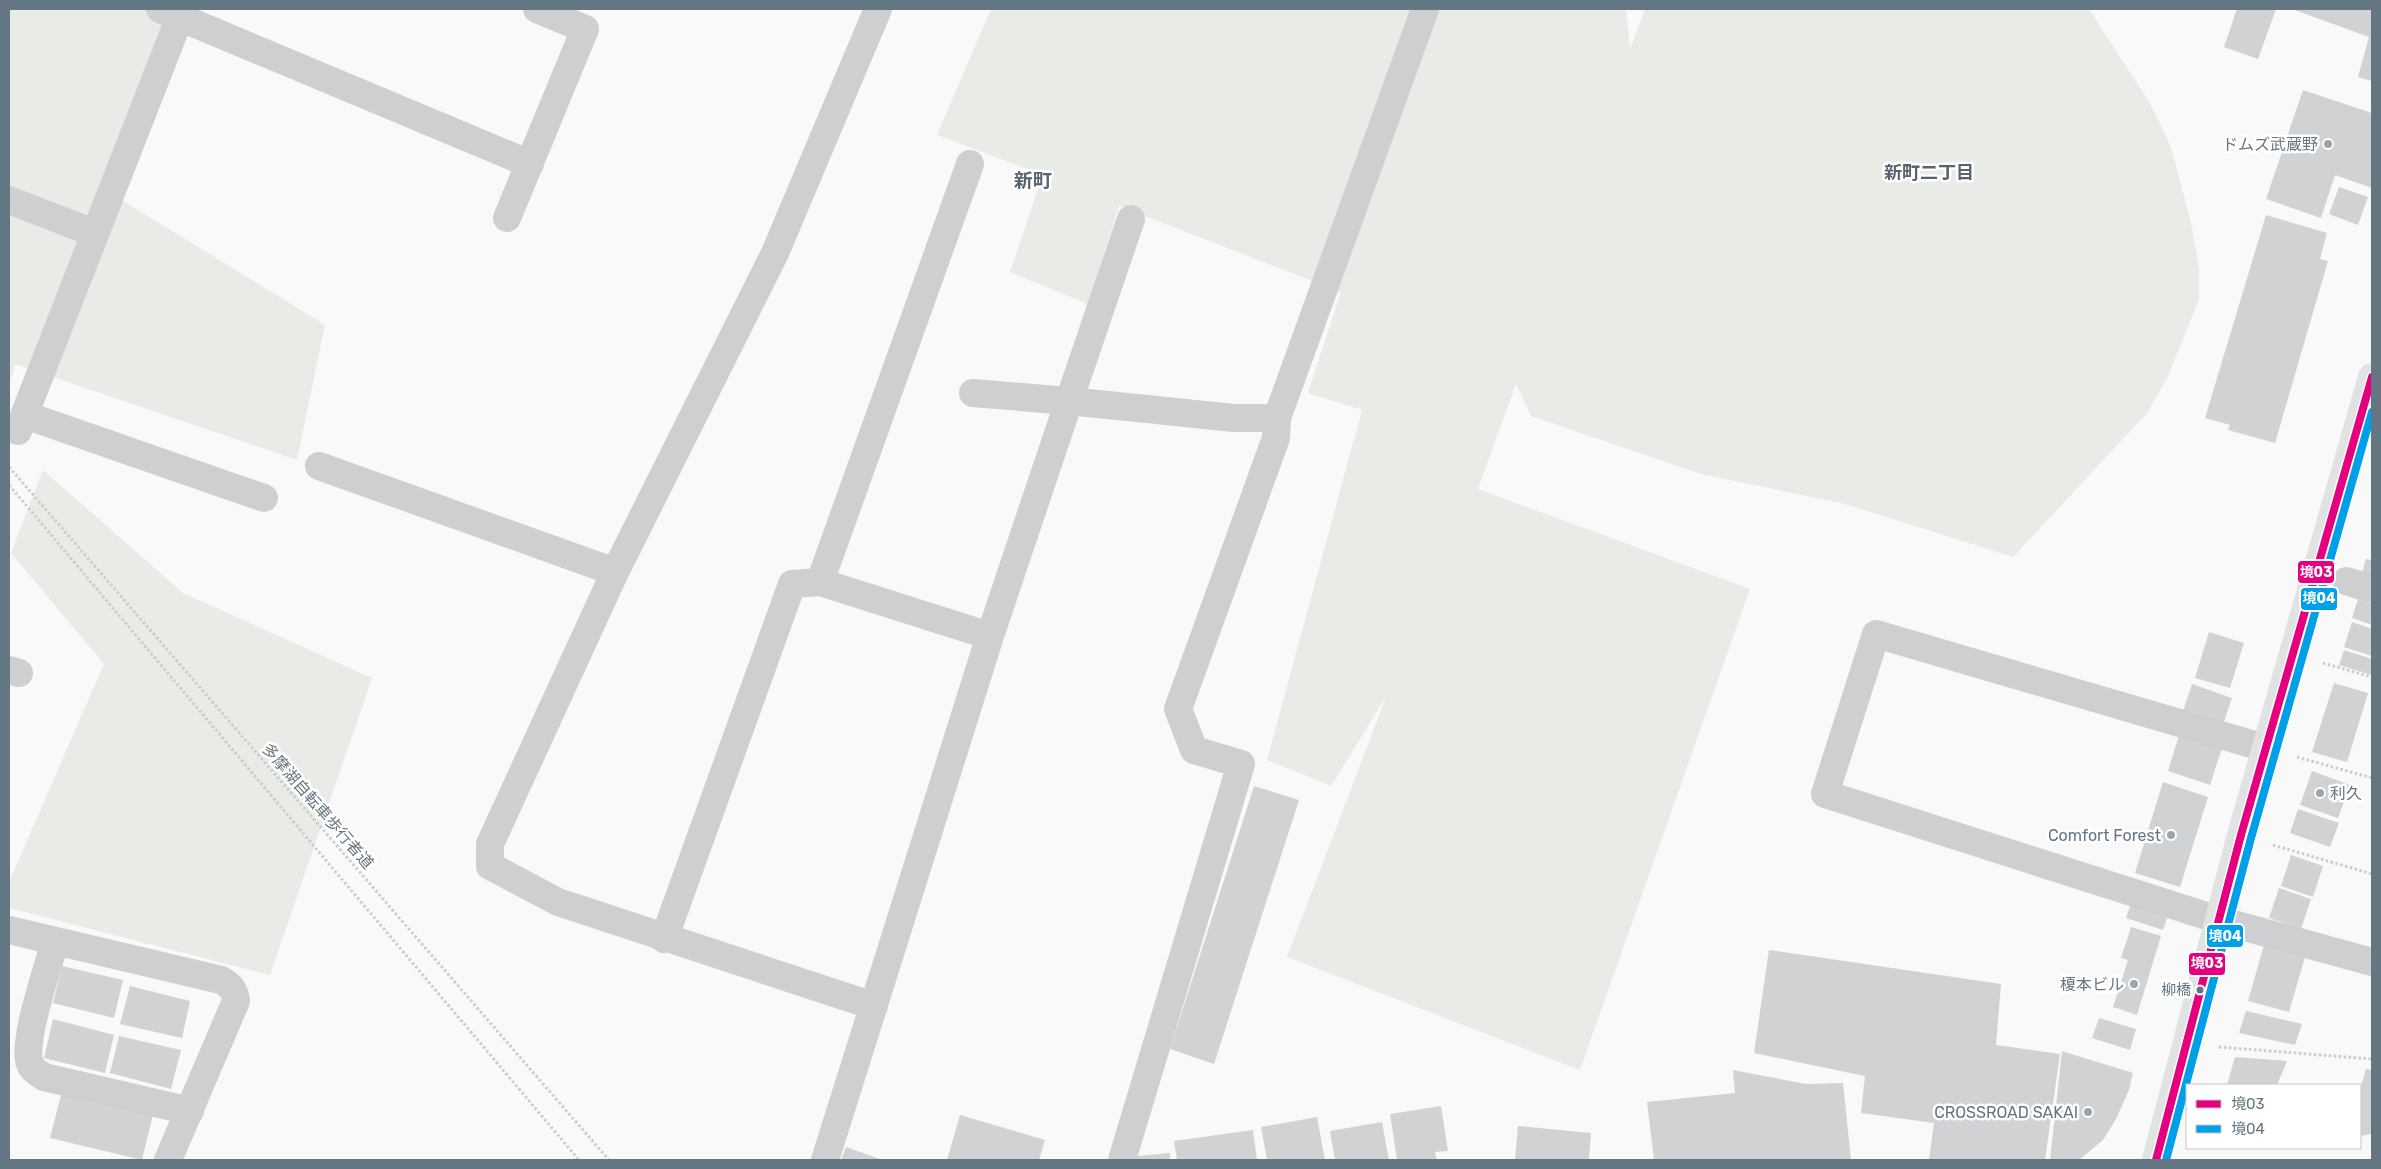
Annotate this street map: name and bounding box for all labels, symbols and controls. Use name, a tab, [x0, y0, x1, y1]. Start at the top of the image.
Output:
place label: ドムズ武蔵野	[2222, 135, 2318, 154]
marker: ドムズ武蔵野	[2322, 138, 2334, 150]
district label: 新町二丁目	[1884, 162, 1974, 184]
district label: 新町	[1014, 169, 1052, 192]
line badge: 境03	[2297, 560, 2335, 584]
text: 境03	[2300, 564, 2332, 581]
line badge: 境04	[2300, 587, 2338, 611]
text: 境04	[2302, 590, 2336, 607]
street label: 多摩湖自転車歩行者道	[258, 739, 378, 873]
place label: 利久	[2330, 784, 2362, 803]
marker: 利久	[2314, 787, 2326, 799]
place label: Comfort Forest	[2048, 826, 2161, 845]
marker: Comfort Forest	[2165, 829, 2177, 841]
line badge: 境04	[2206, 924, 2244, 948]
text: 境04	[2208, 928, 2242, 945]
line badge: 境03	[2188, 952, 2226, 976]
text: 境03	[2191, 955, 2223, 972]
place label: 榎本ビル	[2060, 975, 2124, 994]
marker: 榎本ビル	[2128, 978, 2140, 990]
place label: 柳橋	[2161, 981, 2191, 999]
marker: 柳橋	[2195, 985, 2205, 995]
legend	[2186, 1084, 2361, 1149]
text: 境03	[2231, 1095, 2265, 1113]
place label: CROSSROAD SAKAI	[1934, 1103, 2078, 1122]
marker: CROSSROAD SAKAI	[2082, 1106, 2094, 1118]
text: 境04	[2231, 1120, 2265, 1138]

